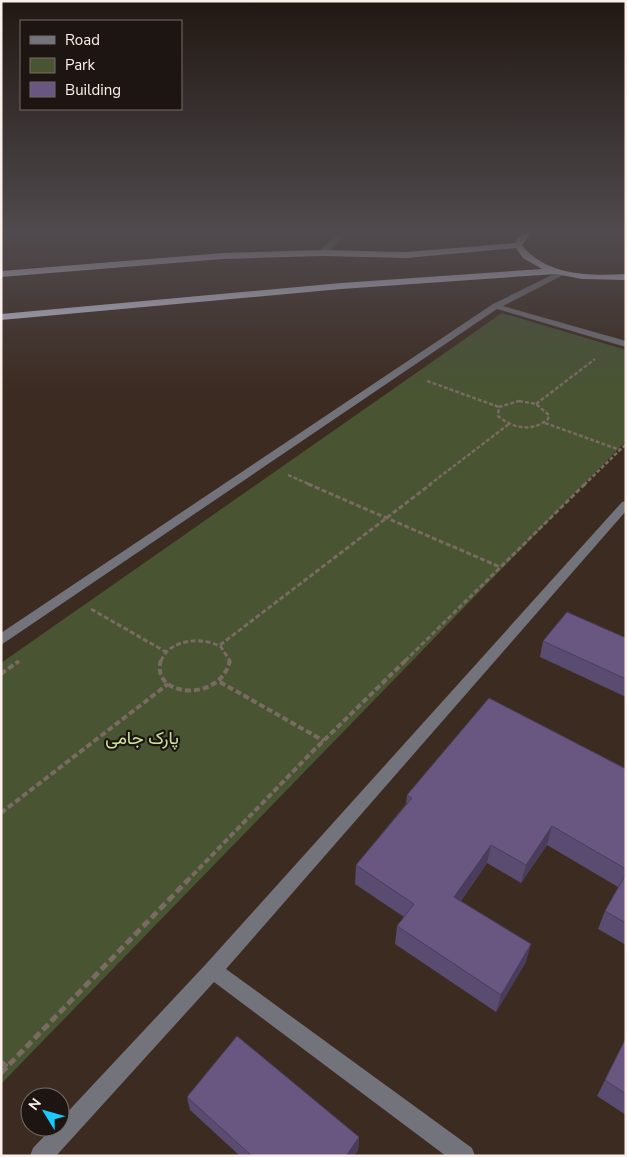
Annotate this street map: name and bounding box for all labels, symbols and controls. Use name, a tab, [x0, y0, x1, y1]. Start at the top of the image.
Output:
legend	[20, 20, 182, 110]
text: Road	[65, 30, 100, 50]
text: Park	[65, 55, 95, 75]
text: Building	[65, 80, 121, 100]
park label: پارک جامی	[105, 726, 179, 750]
north arrow	[20, 1087, 70, 1137]
text: N	[24, 1095, 46, 1114]

